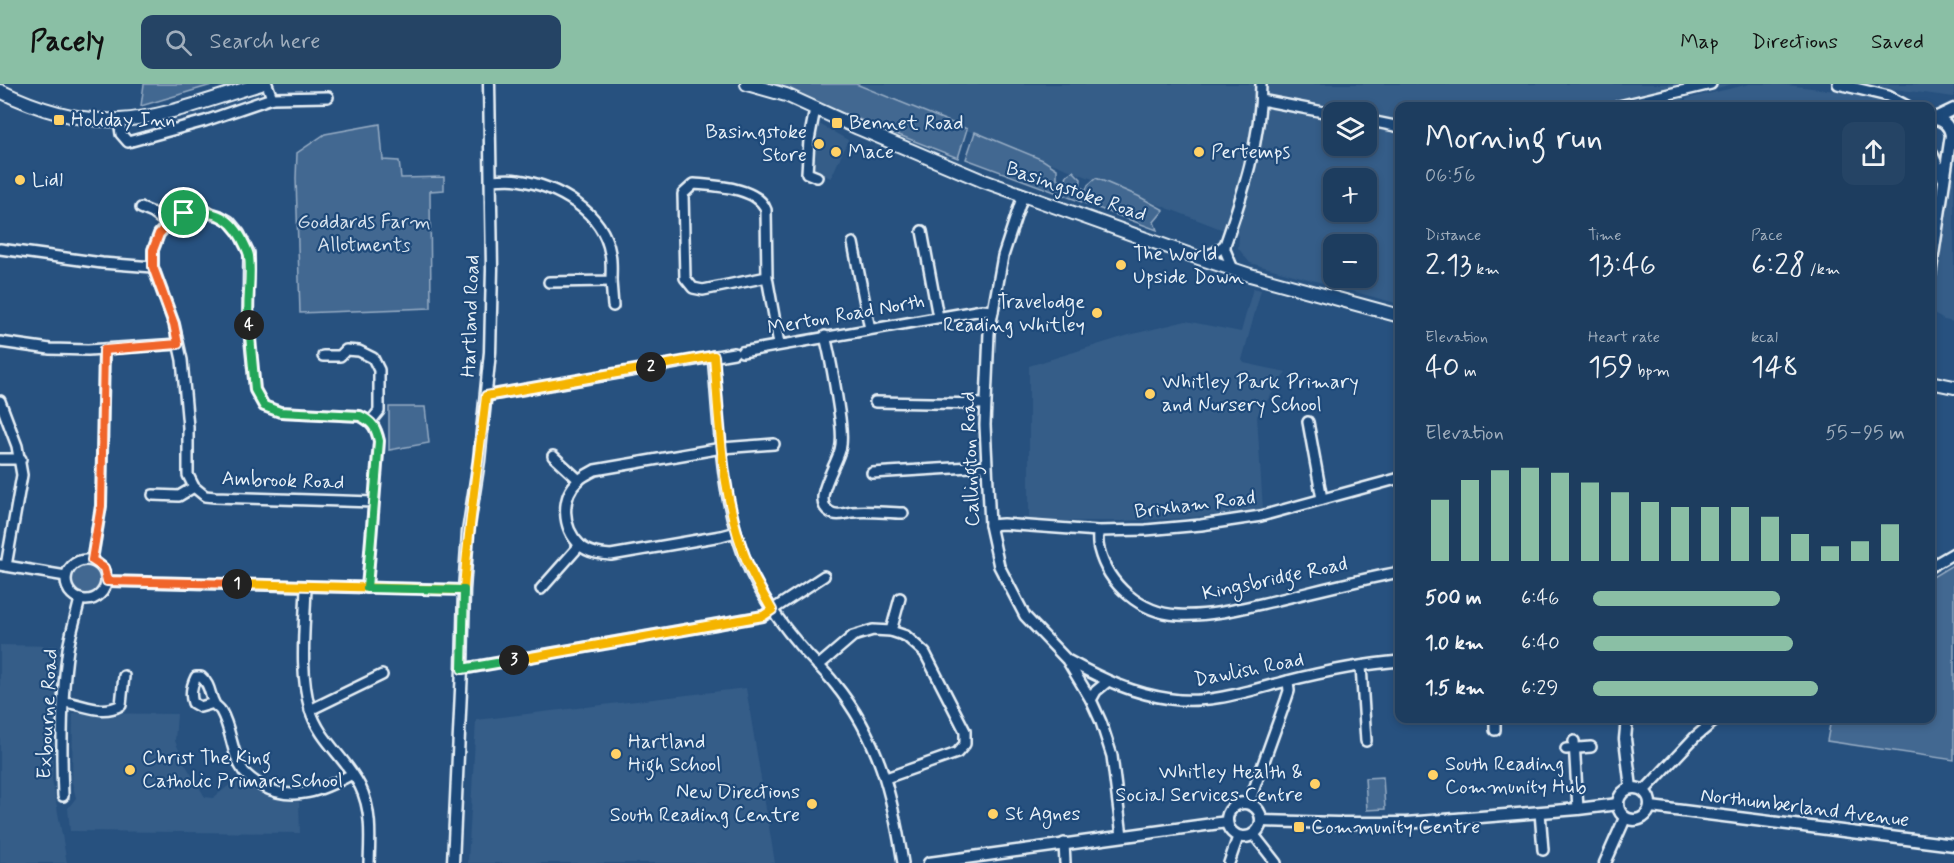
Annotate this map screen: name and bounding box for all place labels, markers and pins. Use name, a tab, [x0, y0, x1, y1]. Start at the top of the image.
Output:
place label: Holiday Inn	[71, 107, 175, 134]
place label: Bennet Road	[849, 110, 964, 137]
marker: Holiday Inn	[52, 113, 66, 127]
marker: Bennet Road	[830, 116, 844, 130]
place label: Basingstoke Store	[705, 119, 807, 169]
marker: Basingstoke Store	[812, 137, 826, 151]
place label: Mace	[848, 139, 894, 166]
place label: Pertemps	[1211, 139, 1290, 166]
marker: Mace	[829, 145, 843, 159]
marker: Pertemps	[1192, 145, 1206, 159]
place label: Lidl	[32, 167, 63, 194]
marker: Lidl	[13, 173, 27, 187]
pin	[158, 187, 209, 238]
place label: The World Upside Down	[1133, 241, 1244, 291]
marker: The World Upside Down	[1114, 258, 1128, 272]
place label: Travelodge Reading Whitley	[943, 289, 1085, 339]
marker: Travelodge Reading Whitley	[1090, 306, 1104, 320]
pin: 4	[234, 310, 264, 340]
pin: 2	[636, 352, 666, 382]
place label: Whitley Park Primary and Nursery School	[1162, 369, 1359, 419]
marker: Whitley Park Primary and Nursery School	[1143, 387, 1157, 401]
pin: 1	[222, 569, 252, 599]
pin: 3	[499, 645, 529, 675]
place label: Hartland High School	[628, 729, 721, 781]
place label: Christ The King Catholic Primary School	[142, 745, 343, 795]
marker: Hartland High School	[609, 747, 623, 761]
place label: South Reading Community Hub	[1445, 751, 1587, 801]
place label: Whitley Health & Social Services Centre	[1115, 759, 1303, 809]
marker: Christ The King Catholic Primary School	[123, 763, 137, 777]
marker: South Reading Community Hub	[1426, 768, 1440, 782]
marker: Whitley Health & Social Services Centre	[1308, 777, 1322, 791]
place label: New Directions South Reading Centre	[610, 779, 800, 829]
marker: New Directions South Reading Centre	[805, 797, 819, 811]
place label: St Agnes	[1005, 801, 1080, 829]
marker: St Agnes	[986, 807, 1000, 821]
place label: Community Centre	[1311, 814, 1480, 841]
marker: Community Centre	[1292, 820, 1306, 834]

